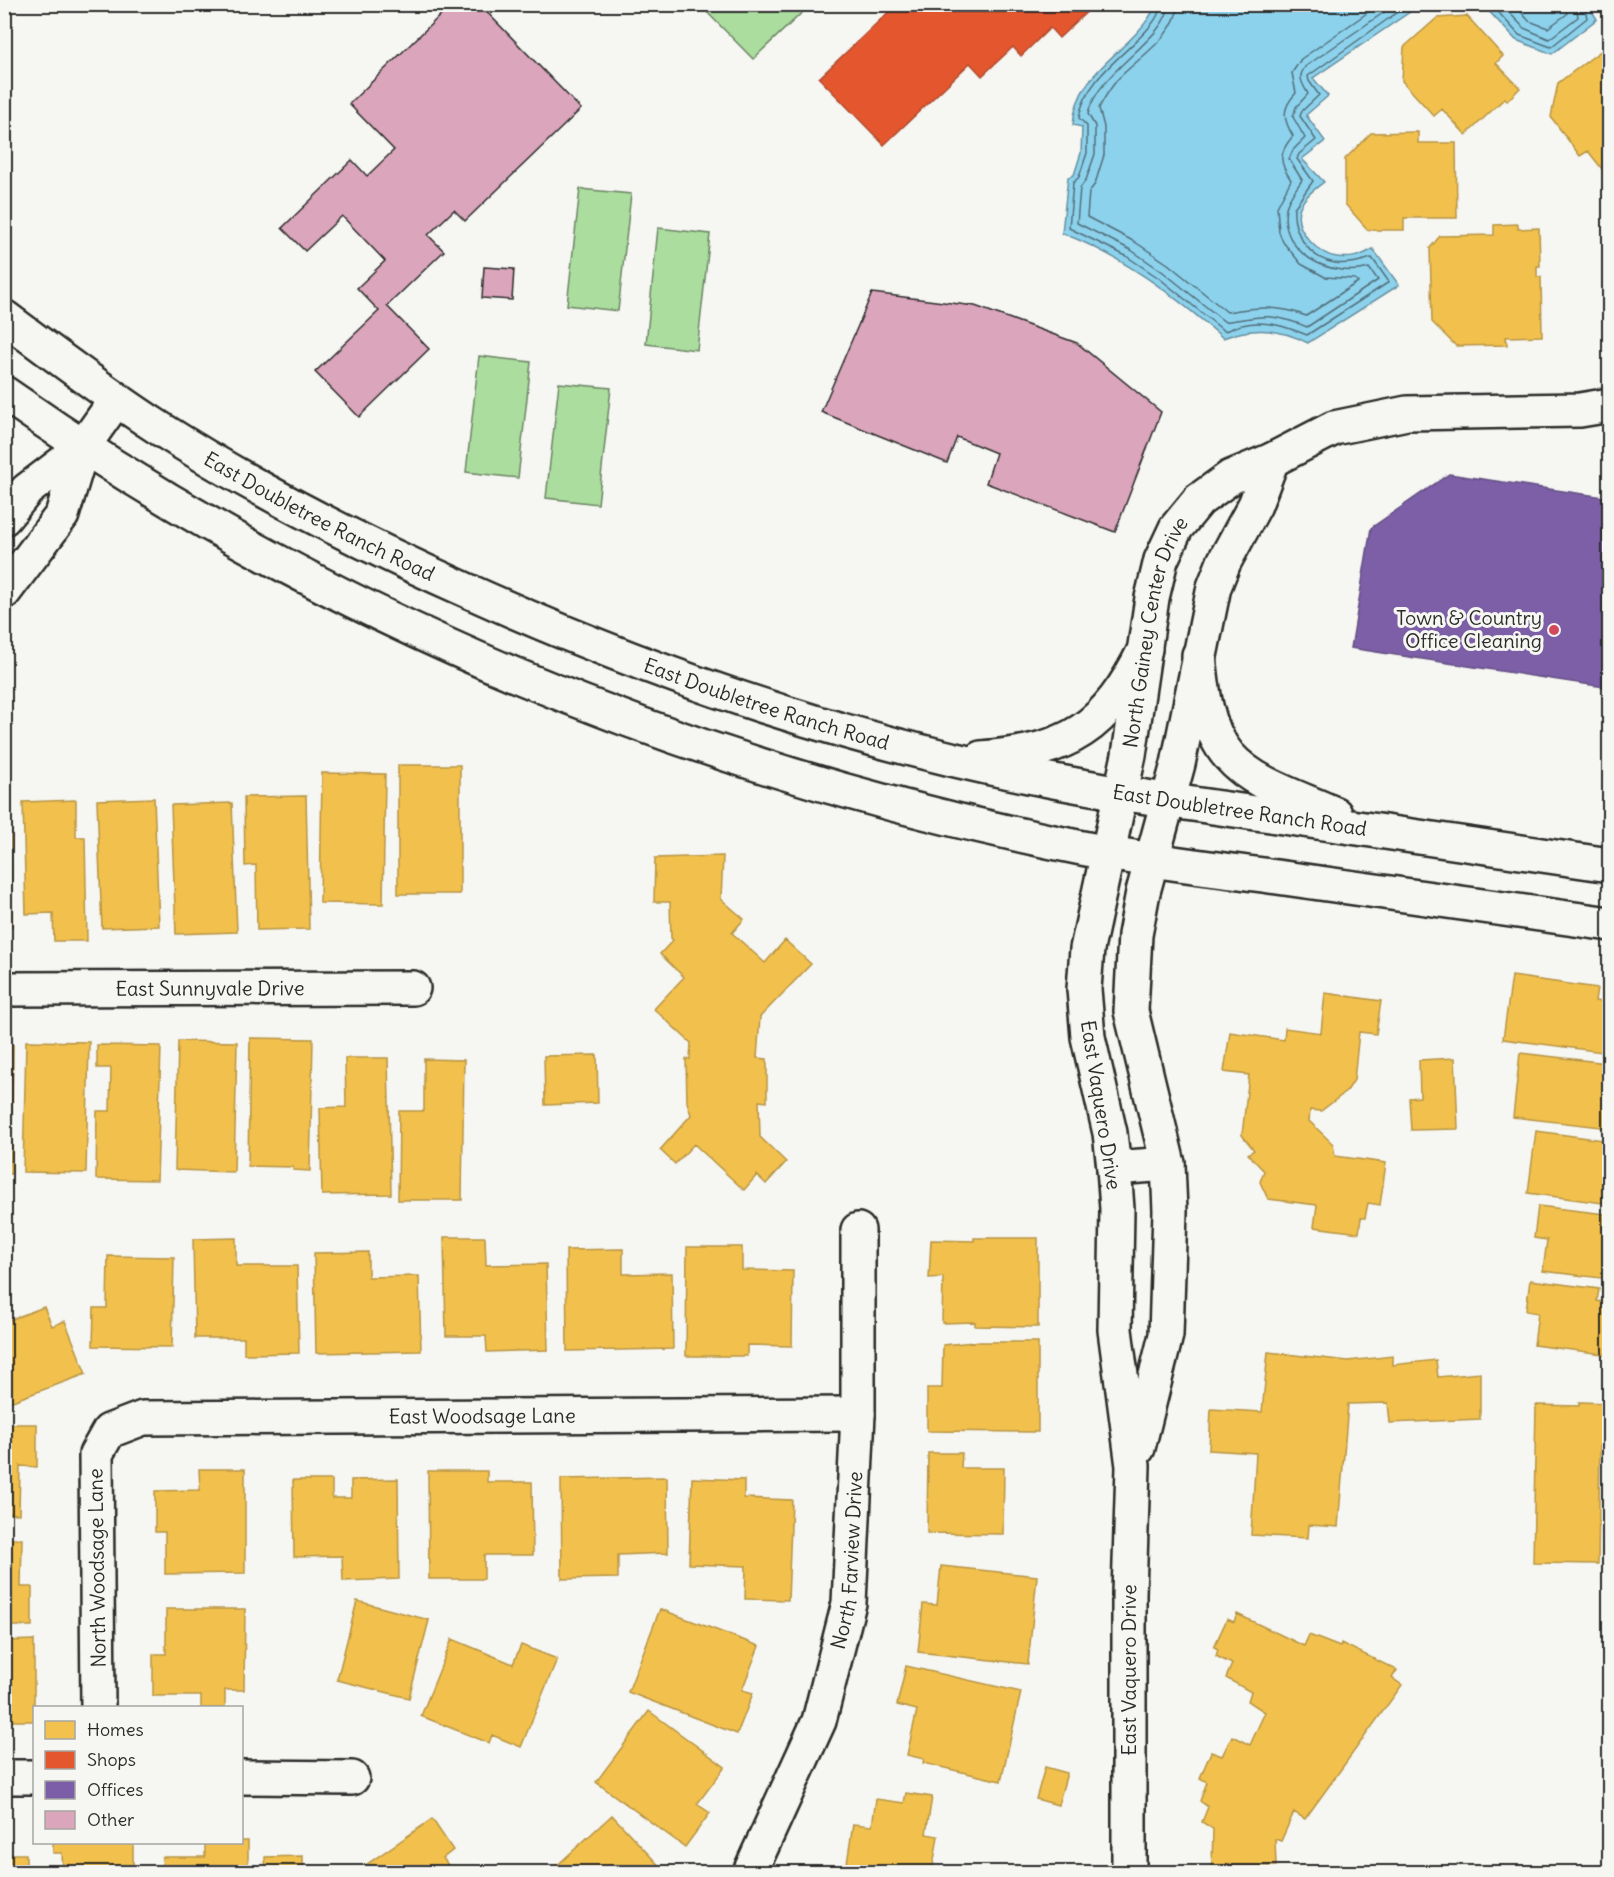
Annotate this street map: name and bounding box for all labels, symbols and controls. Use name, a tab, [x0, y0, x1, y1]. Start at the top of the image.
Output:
street label: East Doubletree Ranch Road	[200, 446, 439, 586]
street label: North Gainey Center Drive	[1117, 511, 1193, 749]
place label: Town & Country Office Cleaning	[1396, 605, 1542, 653]
marker: Town & Country Office Cleaning	[1547, 623, 1561, 637]
street label: East Doubletree Ranch Road	[640, 652, 892, 755]
street label: East Doubletree Ranch Road	[1111, 779, 1369, 841]
street label: East Sunnyvale Drive	[115, 975, 305, 1001]
street label: East Vaquero Drive	[1076, 1018, 1127, 1191]
street label: East Woodsage Lane	[389, 1403, 576, 1429]
street label: North Woodsage Lane	[82, 1468, 111, 1668]
street label: North Farview Drive	[825, 1471, 867, 1652]
street label: East Vaquero Drive	[1116, 1584, 1141, 1756]
legend	[33, 1706, 243, 1844]
text: Homes	[87, 1718, 144, 1741]
text: Shops	[87, 1748, 136, 1771]
text: Offices	[87, 1778, 143, 1801]
text: Other	[87, 1808, 135, 1831]

